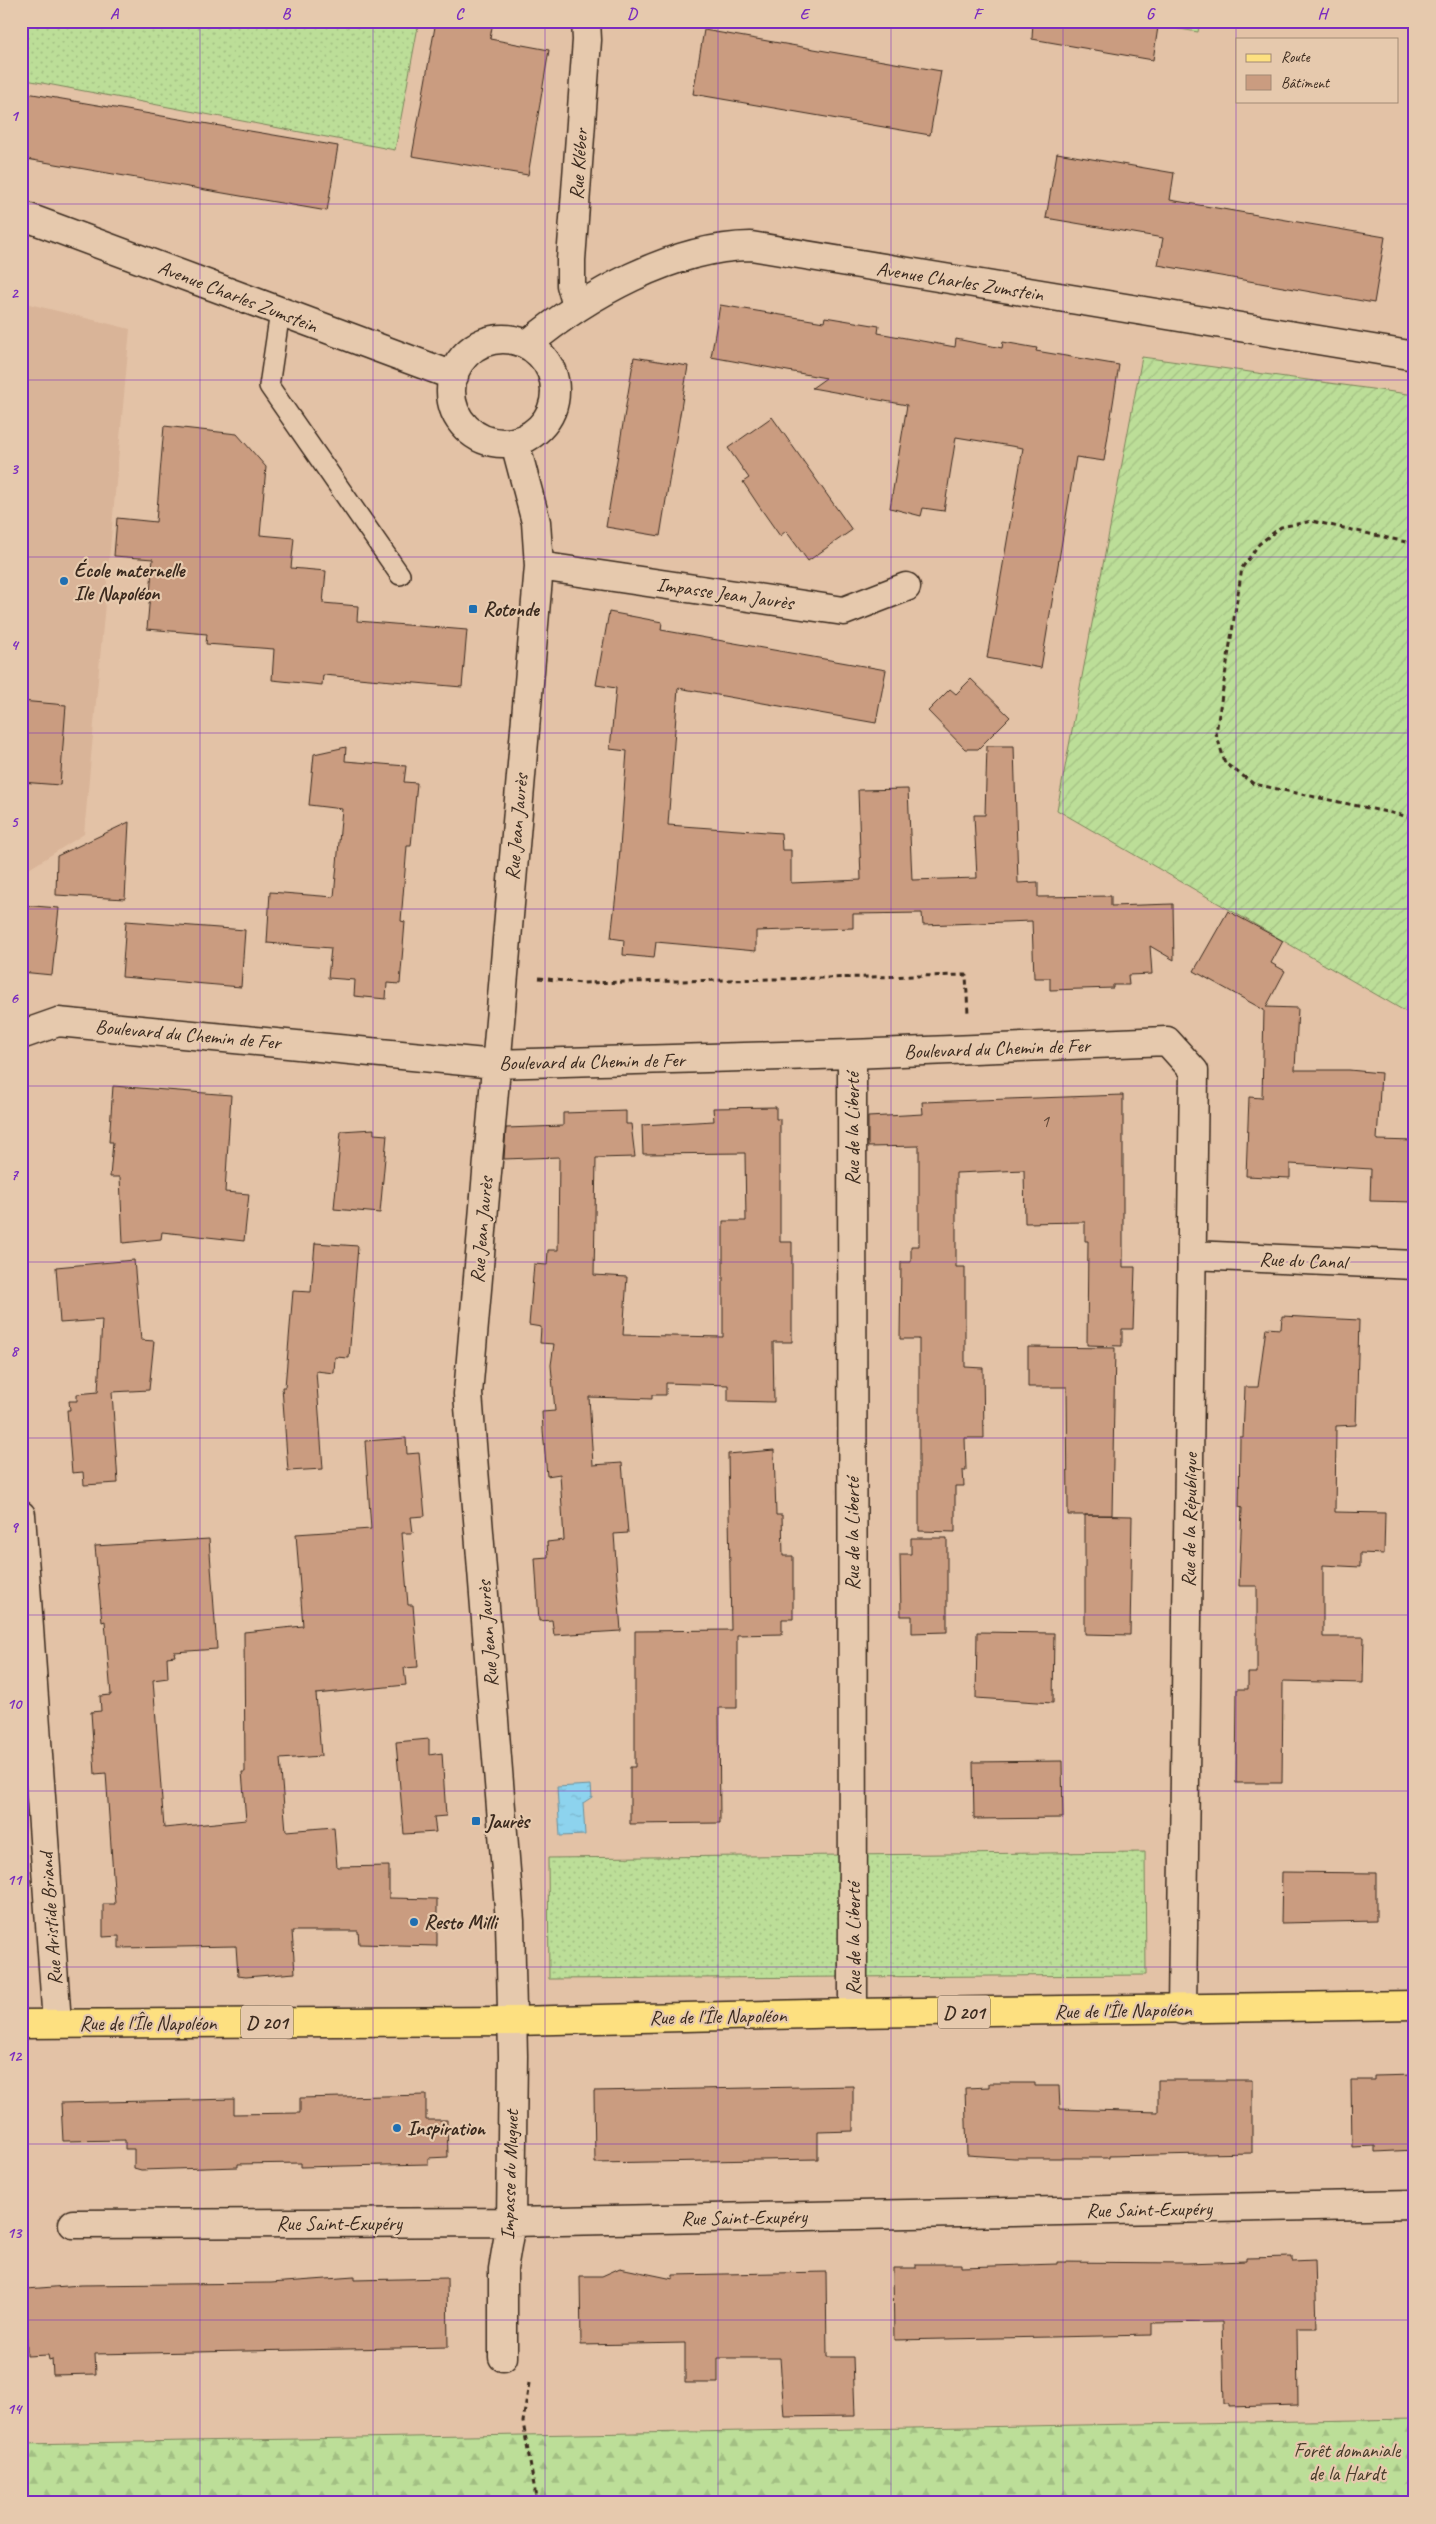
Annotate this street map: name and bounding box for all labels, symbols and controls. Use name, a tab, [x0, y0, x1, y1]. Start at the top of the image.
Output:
text: A	[110, 4, 120, 24]
text: B	[282, 4, 292, 24]
text: C	[455, 4, 465, 24]
text: D	[627, 4, 638, 24]
text: E	[800, 4, 811, 24]
text: F	[973, 4, 984, 24]
text: G	[1146, 4, 1156, 24]
text: H	[1317, 4, 1329, 24]
legend	[1236, 38, 1398, 102]
text: Route	[1281, 48, 1311, 67]
text: Bâtiment	[1281, 74, 1331, 93]
text: 1	[10, 106, 19, 126]
street label: Rue Kléber	[564, 126, 594, 200]
street label: Avenue Charles Zumstein	[155, 255, 322, 339]
street label: Avenue Charles Zumstein	[875, 256, 1046, 307]
text: 2	[10, 283, 19, 303]
text: 3	[10, 459, 19, 479]
place label: École maternelle Ile Napoléon	[74, 558, 186, 606]
street label: Impasse Jean Jaurès	[655, 572, 797, 616]
marker: École maternelle Ile Napoléon	[58, 575, 70, 587]
place label: Rotonde	[483, 597, 540, 622]
marker: Rotonde	[467, 603, 479, 615]
text: 4	[10, 635, 19, 655]
street label: Rue Jean Jaurès	[499, 771, 534, 881]
text: 5	[11, 812, 20, 832]
text: 6	[10, 988, 19, 1008]
street label: Boulevard du Chemin de Fer	[94, 1014, 283, 1055]
street label: Boulevard du Chemin de Fer	[904, 1033, 1092, 1064]
street label: Boulevard du Chemin de Fer	[499, 1047, 687, 1076]
street label: Rue de la Liberté	[840, 1069, 865, 1185]
house number: 1	[1041, 1110, 1050, 1132]
text: 7	[10, 1165, 19, 1185]
street label: Rue Jean Jaurès	[464, 1174, 499, 1284]
street label: Rue du Canal	[1259, 1246, 1351, 1275]
text: 8	[10, 1341, 19, 1361]
street label: Rue de la République	[1176, 1451, 1203, 1587]
street label: Rue de la Liberté	[840, 1474, 865, 1590]
text: 9	[10, 1517, 19, 1537]
street label: Rue Jean Jaurès	[471, 1578, 504, 1688]
text: 10	[7, 1694, 23, 1714]
place label: Jaurès	[484, 1809, 531, 1834]
marker: Jaurès	[470, 1815, 482, 1827]
street label: Rue Aristide Briand	[33, 1849, 68, 1986]
text: 11	[7, 1870, 23, 1890]
street label: Rue de la Liberté	[841, 1879, 866, 1995]
place label: Resto Milli	[424, 1910, 500, 1935]
marker: Resto Milli	[408, 1916, 420, 1928]
road number: D 201	[938, 1995, 990, 2028]
street label: Rue de l'Île Napoléon	[1054, 1997, 1193, 2024]
street label: Rue de l'Île Napoléon	[649, 2003, 788, 2030]
road number: D 201	[241, 2005, 293, 2038]
street label: Rue de l'Île Napoléon	[79, 2011, 218, 2036]
text: 12	[7, 2046, 23, 2066]
street label: Impasse du Muguet	[495, 2107, 524, 2240]
place label: Inspiration	[407, 2116, 487, 2141]
marker: Inspiration	[391, 2122, 403, 2134]
street label: Rue Saint-Exupéry	[1086, 2196, 1213, 2223]
street label: Rue Saint-Exupéry	[681, 2204, 808, 2231]
street label: Rue Saint-Exupéry	[276, 2211, 403, 2236]
text: 13	[7, 2223, 23, 2243]
text: 14	[7, 2399, 23, 2419]
park label: Forêt domaniale de la Hardt	[1294, 2438, 1402, 2486]

